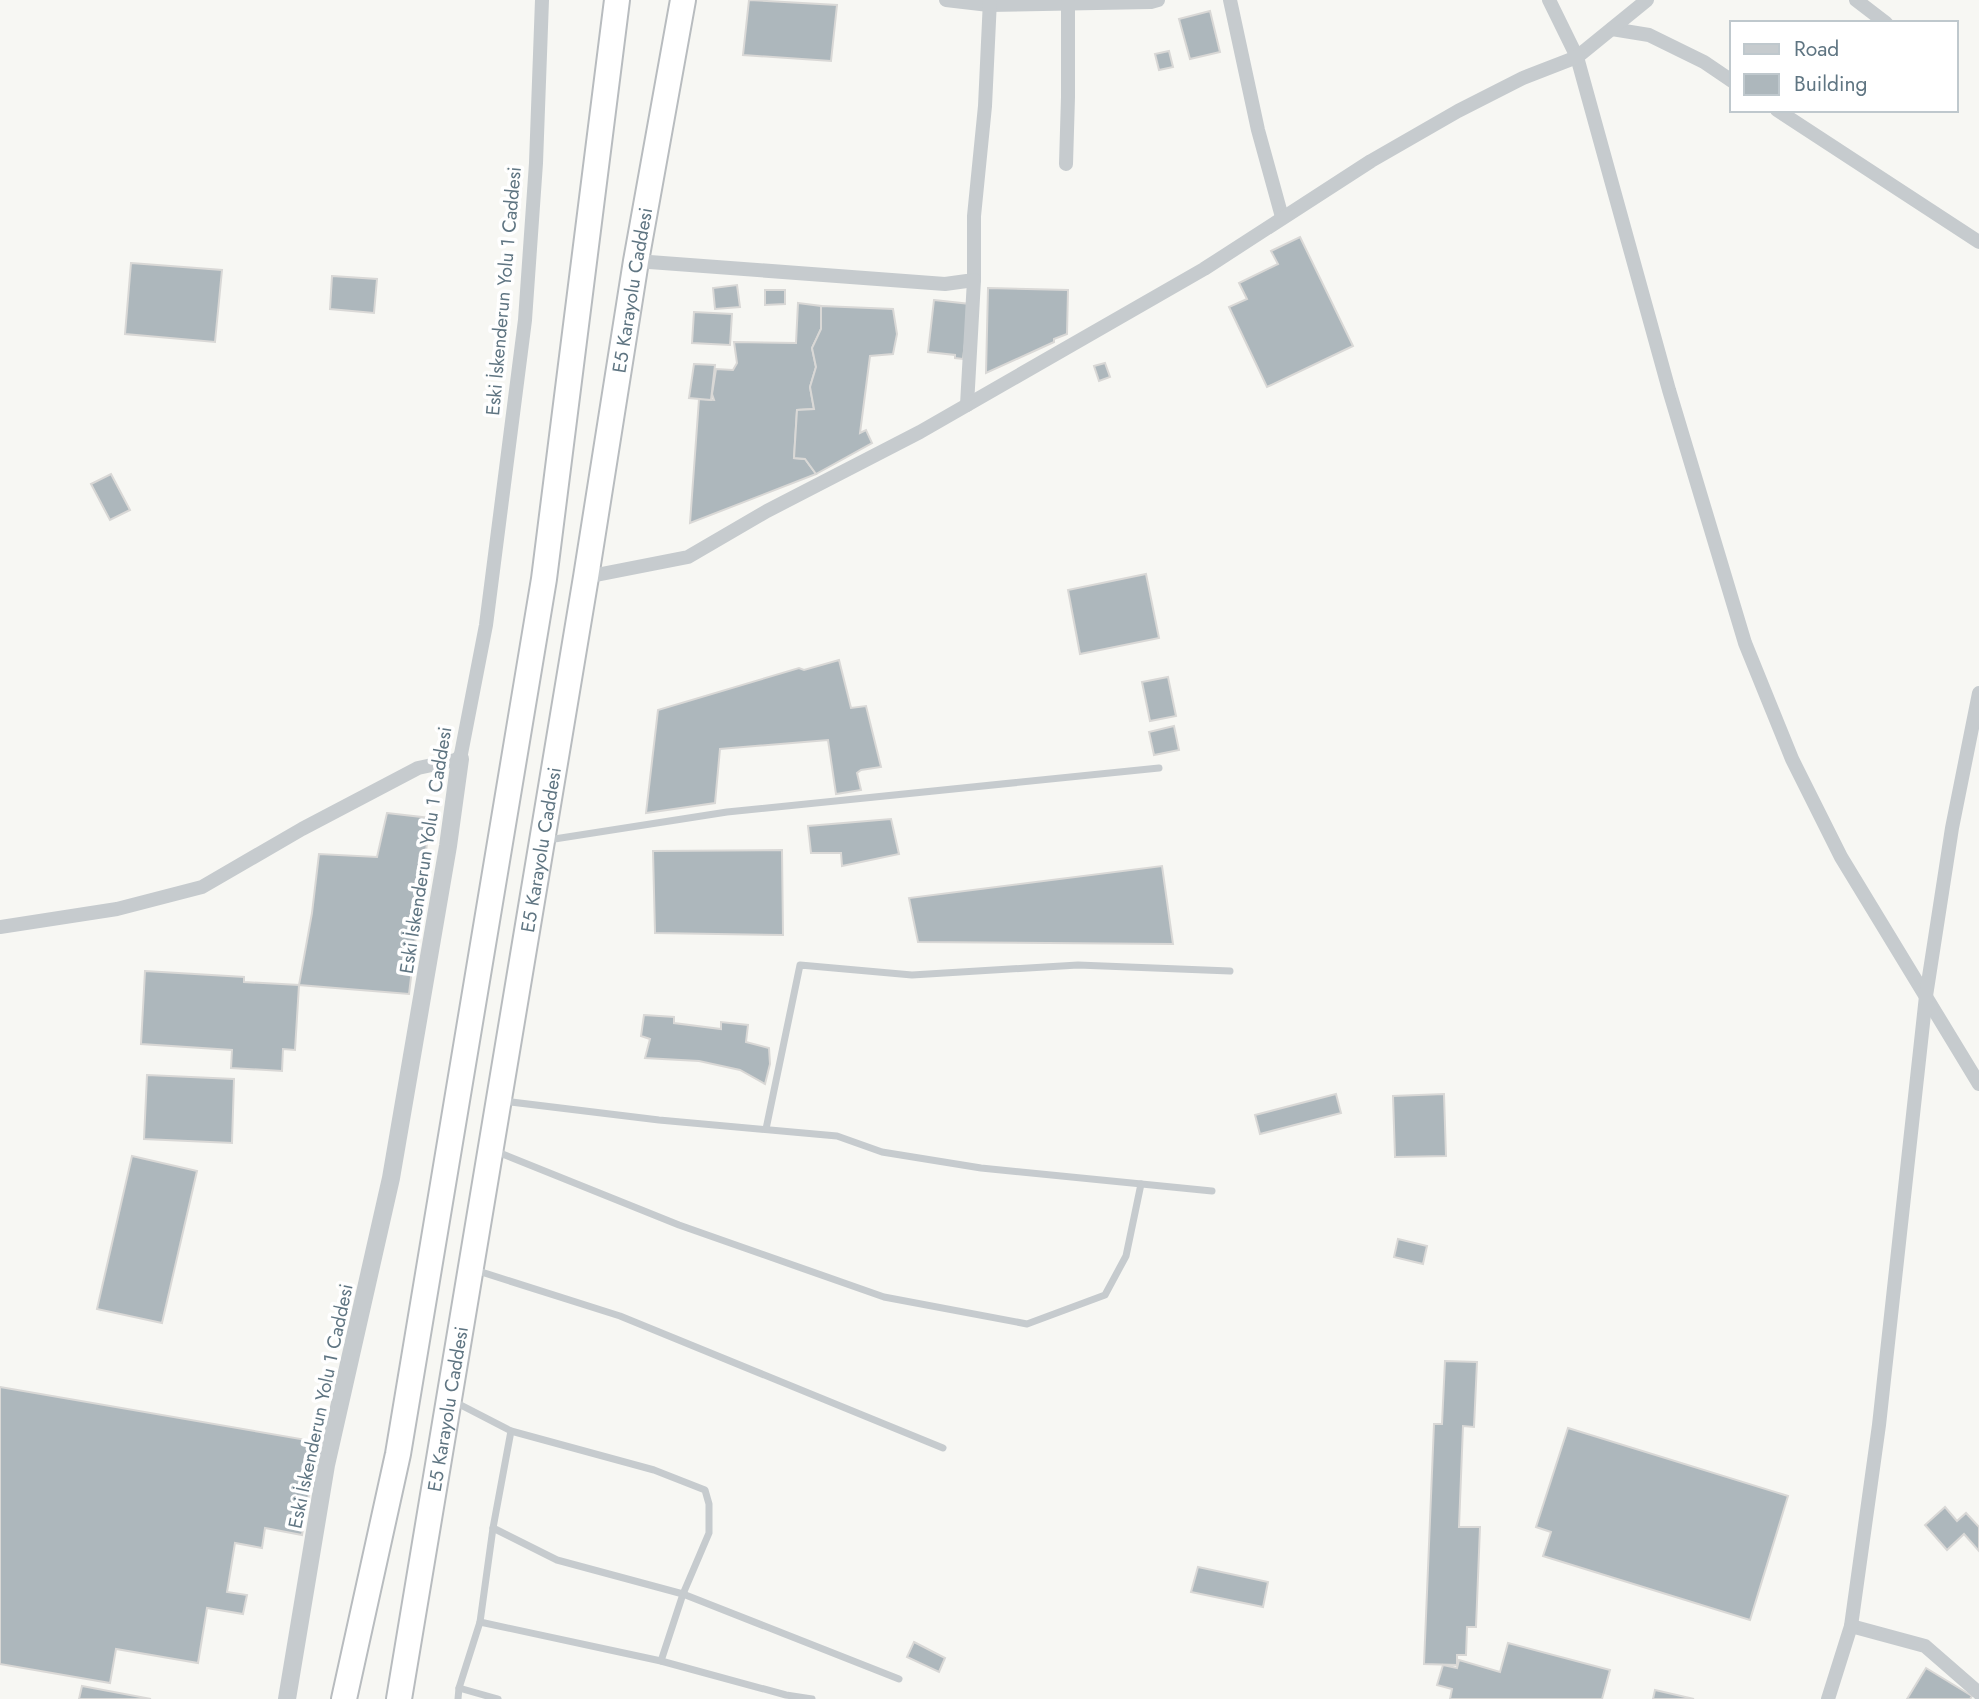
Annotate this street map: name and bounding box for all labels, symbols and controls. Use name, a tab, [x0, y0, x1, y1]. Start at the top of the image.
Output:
legend	[1730, 21, 1958, 112]
text: Road	[1794, 34, 1839, 64]
text: Building	[1794, 69, 1867, 99]
street label: Eski İskenderun Yolu 1 Caddesi	[479, 166, 528, 417]
street label: E5 Karayolu Caddesi	[606, 205, 659, 375]
street label: Eski İskenderun Yolu 1 Caddesi	[393, 725, 458, 975]
street label: E5 Karayolu Caddesi	[514, 765, 568, 934]
street label: Eski İskenderun Yolu 1 Caddesi	[281, 1281, 360, 1531]
street label: E5 Karayolu Caddesi	[421, 1324, 475, 1494]

